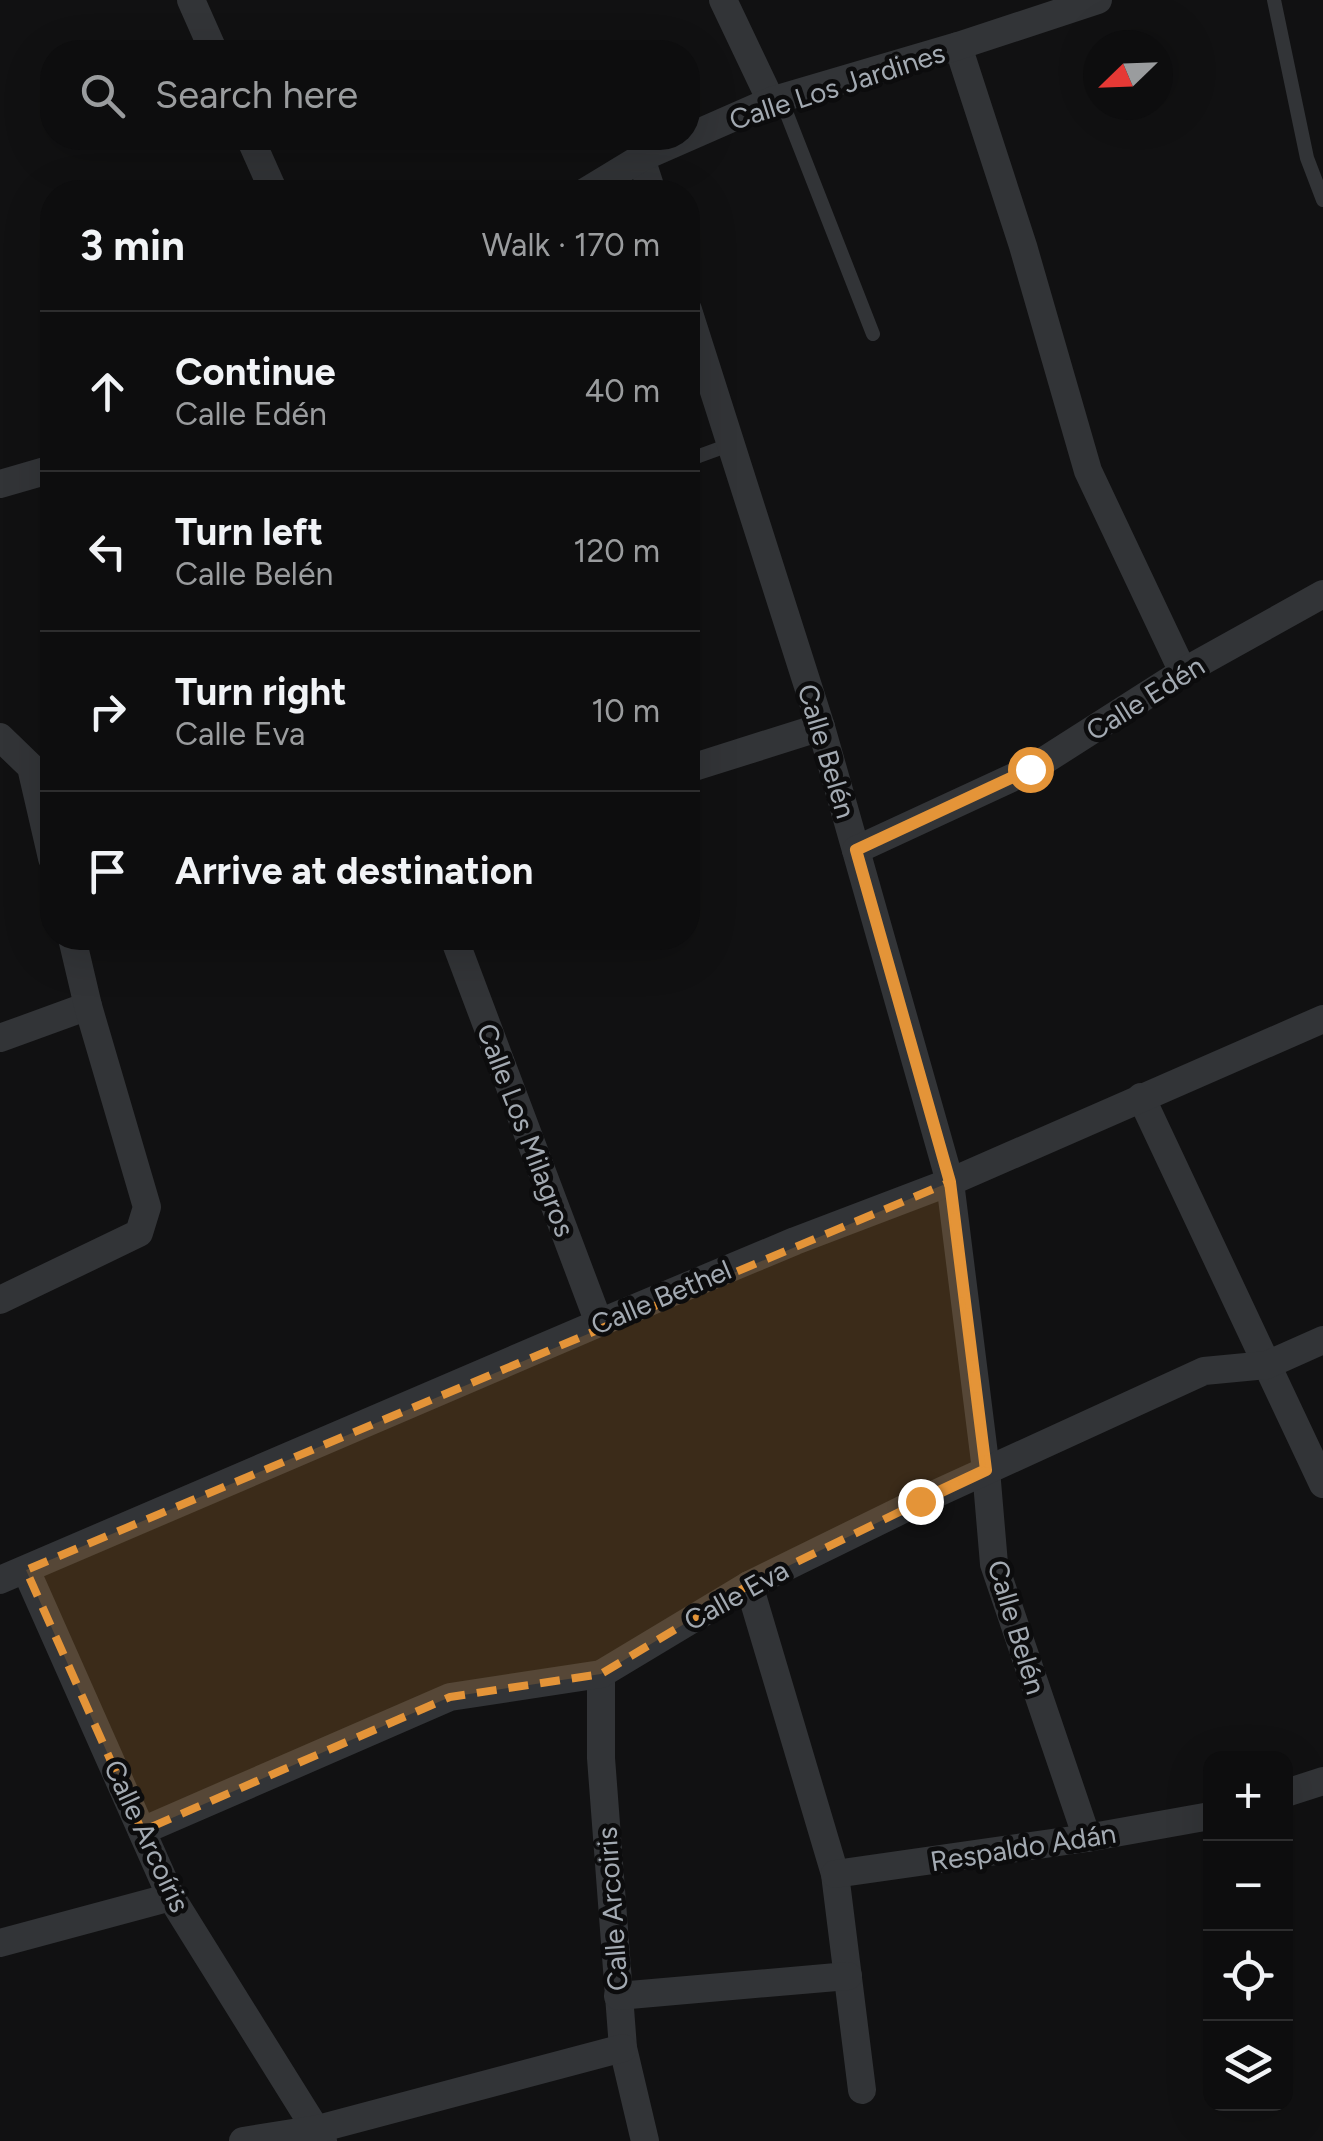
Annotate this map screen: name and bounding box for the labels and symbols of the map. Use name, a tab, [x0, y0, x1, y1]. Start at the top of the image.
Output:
north arrow	[1083, 30, 1173, 120]
street label: Calle Los Jardines	[725, 35, 949, 137]
street label: Calle Edén	[1080, 648, 1210, 748]
street label: Calle Belén	[790, 680, 864, 822]
route start	[1008, 747, 1054, 793]
street label: Calle Los Milagros	[470, 1019, 582, 1241]
street label: Calle Bethel	[586, 1252, 736, 1342]
route end	[898, 1479, 944, 1525]
street label: Calle Eva	[678, 1552, 794, 1638]
street label: Calle Belén	[980, 1556, 1054, 1698]
street label: Calle Arcoíris	[97, 1754, 197, 1918]
street label: Respaldo Adán	[928, 1816, 1118, 1878]
street label: Calle Arcoiris	[589, 1826, 635, 1992]

